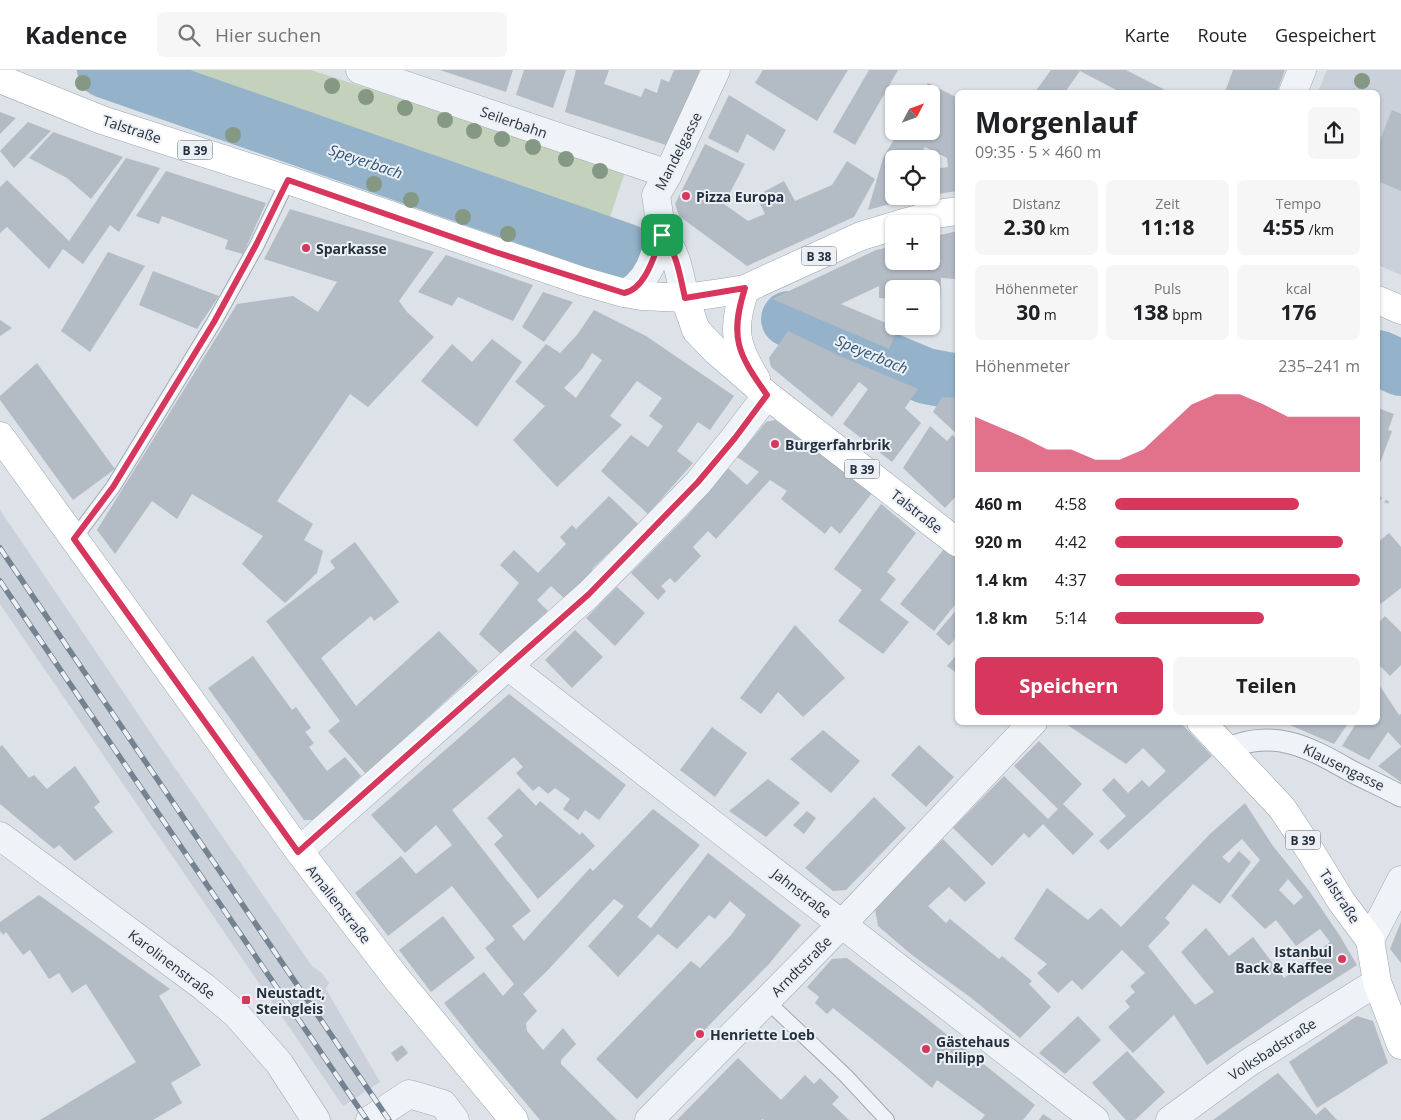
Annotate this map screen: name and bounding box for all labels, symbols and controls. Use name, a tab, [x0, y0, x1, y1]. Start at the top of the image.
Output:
search box	[157, 12, 507, 57]
text: Kadence	[25, 18, 127, 51]
icon: search	[175, 21, 203, 49]
text: Hier suchen	[215, 22, 321, 48]
text: Karte	[1125, 23, 1170, 47]
text: Route	[1198, 23, 1247, 47]
text: Gespeichert	[1275, 23, 1376, 47]
north arrow	[885, 85, 940, 140]
map controls	[885, 85, 940, 335]
street label: Seilerbahn	[478, 102, 550, 142]
text: Morgenlauf	[975, 103, 1137, 141]
button: share	[1308, 107, 1360, 159]
street label: Mandelgasse	[650, 108, 706, 193]
street label: Talstraße	[100, 111, 164, 147]
water label: Speyerbach	[327, 139, 405, 183]
road number: B 39	[178, 140, 212, 160]
text: 09:35 · 5 × 460 m	[975, 141, 1101, 163]
button: locate	[885, 150, 940, 205]
place label: Pizza Europa	[696, 187, 784, 206]
marker: Pizza Europa	[680, 190, 692, 202]
text: Distanz	[1012, 194, 1061, 213]
text: Zeit	[1155, 194, 1180, 213]
text: Tempo	[1276, 194, 1321, 213]
text: 2.30	[1004, 213, 1046, 241]
text: 11:18	[1140, 213, 1195, 241]
text: 4:55	[1263, 213, 1305, 241]
pin	[641, 214, 683, 256]
button: +	[885, 215, 940, 270]
text: km	[1046, 220, 1069, 239]
text: /km	[1305, 220, 1334, 239]
icon: arrive	[648, 221, 676, 249]
place label: Sparkasse	[316, 239, 387, 258]
marker: Sparkasse	[300, 242, 312, 254]
road number: B 38	[802, 247, 836, 266]
text: Höhenmeter	[995, 279, 1078, 298]
text: Puls	[1154, 279, 1181, 298]
text: kcal	[1286, 279, 1311, 298]
button: −	[885, 280, 940, 335]
text: 30	[1016, 298, 1040, 326]
text: 138	[1133, 298, 1169, 326]
text: 176	[1280, 298, 1317, 326]
text: m	[1040, 305, 1057, 324]
text: bpm	[1169, 305, 1202, 324]
water label: Speyerbach	[833, 330, 911, 378]
text: Höhenmeter	[975, 355, 1070, 377]
text: 235–241 m	[1278, 355, 1360, 377]
place label: Burgerfahrbrik	[785, 435, 890, 454]
marker: Burgerfahrbrik	[769, 438, 781, 450]
road number: B 39	[844, 459, 880, 478]
street label: Talstraße	[887, 485, 947, 537]
text: 460 m	[975, 493, 1022, 515]
text: 4:58	[1055, 493, 1087, 515]
text: 920 m	[975, 531, 1022, 553]
text: 4:42	[1055, 531, 1087, 553]
text: 1.4 km	[975, 569, 1028, 591]
text: 4:37	[1055, 569, 1087, 591]
text: 1.8 km	[975, 607, 1028, 629]
text: 5:14	[1055, 607, 1087, 629]
button: Speichern	[975, 657, 1163, 715]
button: Teilen	[1173, 657, 1360, 715]
street label: Klausengasse	[1300, 739, 1388, 795]
road number: B 39	[1286, 830, 1320, 850]
street label: Amalienstraße	[302, 861, 376, 947]
street label: Jahnstraße	[767, 863, 836, 922]
street label: Talstraße	[1315, 865, 1365, 927]
street label: Karolinenstraße	[125, 925, 219, 1003]
street label: Arndtstraße	[767, 931, 836, 1000]
place label: Istanbul Back & Kaffee	[1235, 942, 1332, 977]
marker: Istanbul Back & Kaffee	[1336, 953, 1348, 965]
place label: Neustadt, Steingleis	[256, 983, 325, 1018]
marker: Neustadt, Steingleis	[240, 994, 252, 1006]
street label: Volksbadstraße	[1224, 1013, 1320, 1084]
place label: Henriette Loeb	[710, 1025, 815, 1044]
marker: Henriette Loeb	[694, 1028, 706, 1040]
place label: Gästehaus Philipp	[936, 1032, 1010, 1067]
marker: Gästehaus Philipp	[920, 1043, 932, 1055]

